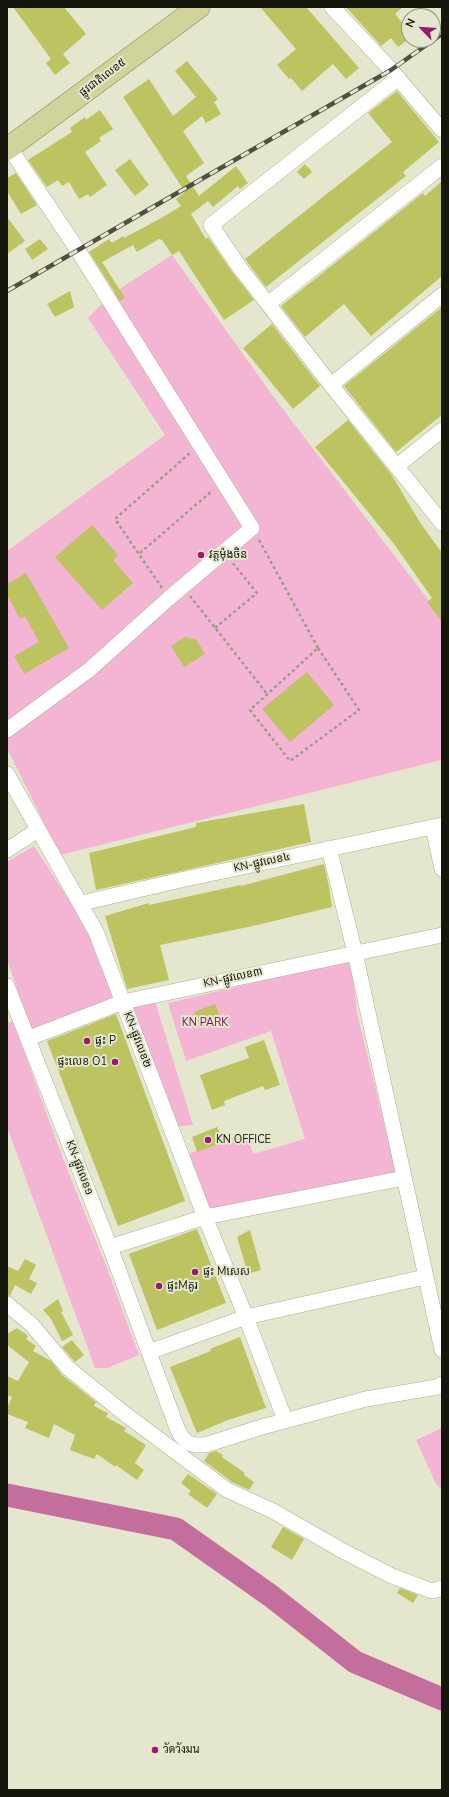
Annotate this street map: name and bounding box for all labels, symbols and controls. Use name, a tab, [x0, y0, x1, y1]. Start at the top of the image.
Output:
north arrow	[401, 8, 441, 48]
text: N	[402, 16, 419, 30]
street label: ផ្លូវជាតិលេខ៥	[77, 56, 129, 100]
place label: វត្តម៉ុងចិន	[209, 548, 247, 562]
marker: វត្តម៉ុងចិន	[196, 550, 206, 560]
street label: KN-ផ្លូវលេខ៤	[232, 851, 292, 875]
street label: KN-ផ្លូវលេខ៣	[202, 965, 264, 991]
street label: KN-ផ្លូវលេខ២	[120, 1010, 154, 1070]
park label: KN PARK	[182, 1016, 228, 1030]
place label: ផ្ទះ P	[95, 1034, 116, 1048]
marker: ផ្ទះ P	[82, 1036, 92, 1046]
place label: ផ្ទះលេខ O1	[58, 1055, 107, 1069]
marker: ផ្ទះលេខ O1	[110, 1057, 120, 1067]
place label: KN OFFICE	[216, 1133, 271, 1147]
marker: KN OFFICE	[203, 1135, 213, 1145]
street label: KN-ផ្លូវលេខ១	[63, 1139, 95, 1197]
place label: ផ្ទះ Mសេស	[203, 1265, 250, 1279]
marker: ផ្ទះ Mសេស	[190, 1267, 200, 1277]
place label: ផ្ទះMគូរ	[167, 1279, 198, 1293]
marker: ផ្ទះMគូរ	[154, 1281, 164, 1291]
place label: วัดวังมน	[163, 1743, 200, 1757]
marker: วัดวังมน	[150, 1745, 160, 1755]

